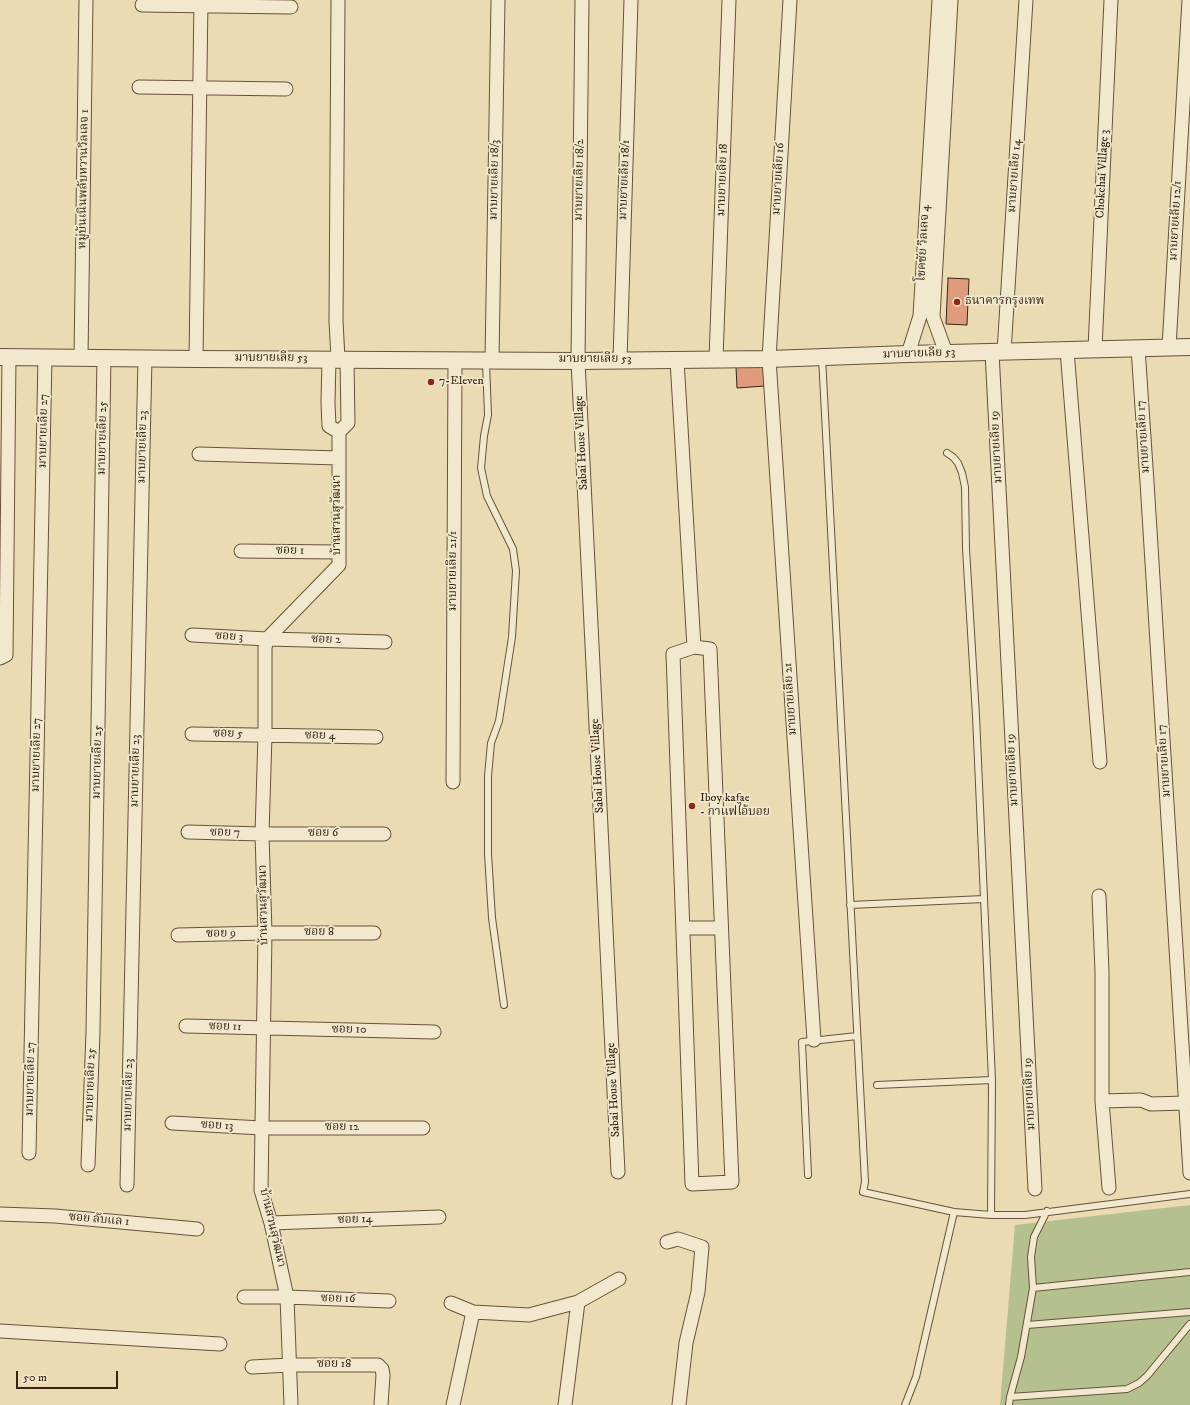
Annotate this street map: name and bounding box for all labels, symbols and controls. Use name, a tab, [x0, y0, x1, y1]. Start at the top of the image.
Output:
street label: หมู่บ้นเนินพลับหวานวิลเลจ 1	[76, 109, 92, 249]
street label: Chokchai Village 3	[1093, 129, 1113, 219]
street label: มาบยายเลีย 18/2	[572, 139, 588, 221]
street label: มาบยายเลีย 18/1	[616, 139, 634, 221]
street label: มาบยายเลีย 14	[1005, 139, 1025, 213]
street label: มาบยายเลีย 18/3	[487, 140, 503, 220]
street label: มาบยายเลีย 16	[770, 142, 788, 216]
street label: มาบยายเลีย 18	[715, 143, 731, 217]
street label: มาบยายเลีย 12/1	[1167, 180, 1185, 262]
street label: โชคชัย วิลเลจ 4	[915, 204, 933, 282]
place label: ธนาคารกรุงเทพ	[965, 295, 1045, 309]
marker: ธนาคารกรุงเทพ	[952, 297, 962, 307]
street label: มาบยายเลีย 53	[882, 346, 956, 362]
street label: มาบยายเลีย 53	[235, 352, 307, 366]
street label: มาบยายเลีย 53	[559, 353, 631, 367]
place label: 7-Eleven	[439, 375, 484, 389]
marker: 7-Eleven	[426, 377, 436, 387]
street label: มาบยายเลีย 27	[36, 394, 52, 468]
street label: Sabai House Village	[572, 395, 592, 491]
street label: มาบยายเลีย 17	[1134, 400, 1154, 474]
street label: มาบยายเลีย 25	[95, 401, 111, 475]
street label: มาบยายเลีย 23	[135, 410, 151, 484]
street label: มาบยายเลีย 19	[988, 410, 1006, 484]
street label: บ้านสวนสุวัฒนา	[331, 475, 345, 555]
street label: มาบยายเลีย 21/1	[447, 531, 461, 611]
street label: ซอย 1	[276, 544, 304, 558]
street label: ซอย 3	[214, 629, 244, 645]
street label: ซอย 2	[311, 632, 341, 648]
street label: มาบยายเลีย 21	[781, 662, 801, 736]
street label: มาบยายเลีย 27	[29, 718, 45, 792]
street label: Sabai House Village	[588, 718, 608, 814]
street label: มาบยายเลีย 17	[1155, 724, 1175, 798]
street label: มาบยายเลีย 25	[90, 725, 106, 799]
street label: ซอย 5	[213, 727, 243, 741]
street label: ซอย 4	[304, 729, 336, 743]
street label: มาบยายเลีย 19	[1004, 733, 1022, 807]
street label: มาบยายเลีย 23	[128, 734, 144, 808]
place label: Iboy kafae - กาแฟไอ้บอย	[700, 792, 770, 820]
marker: Iboy kafae - กาแฟไอ้บอย	[687, 801, 697, 811]
street label: ซอย 7	[210, 826, 240, 840]
street label: ซอย 6	[308, 827, 338, 841]
street label: บ้านสวนสุวัฒนา	[256, 865, 272, 945]
street label: ซอย 8	[304, 926, 334, 940]
street label: ซอย 9	[206, 927, 236, 941]
street label: ซอย 11	[208, 1019, 242, 1035]
street label: ซอย 10	[331, 1022, 367, 1038]
street label: มาบยายเลีย 27	[23, 1042, 39, 1116]
street label: Sabai House Village	[604, 1042, 624, 1138]
street label: มาบยายเลีย 25	[83, 1048, 99, 1122]
street label: มาบยายเลีย 19	[1021, 1057, 1039, 1131]
street label: มาบยายเลีย 23	[121, 1058, 137, 1132]
street label: ซอย 13	[200, 1118, 234, 1134]
street label: ซอย 12	[325, 1121, 359, 1135]
street label: บ้านสวนสุวัฒนา	[256, 1187, 288, 1269]
street label: ซอย ลับแล 1	[68, 1210, 130, 1230]
street label: ซอย 14	[337, 1212, 373, 1228]
street label: ซอย 16	[320, 1291, 356, 1307]
street label: ซอย 18	[317, 1358, 351, 1372]
scale bar	[18, 1363, 120, 1389]
text: 50 m	[23, 1370, 47, 1385]

